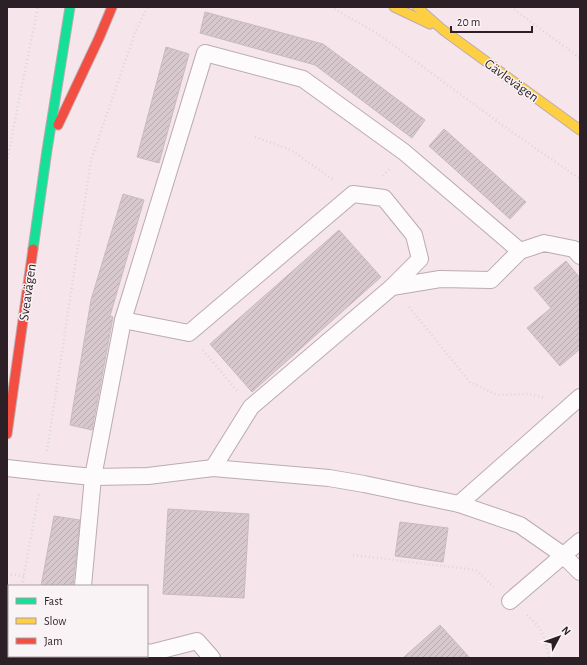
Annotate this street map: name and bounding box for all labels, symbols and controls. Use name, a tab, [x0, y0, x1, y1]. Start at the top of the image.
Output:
scale bar	[451, 8, 532, 34]
text: 20 m	[457, 16, 480, 28]
street label: Gävlevägen	[482, 57, 541, 105]
street label: Sveavägen	[17, 263, 39, 322]
legend	[8, 585, 148, 657]
text: Fast	[44, 595, 63, 607]
text: Slow	[44, 615, 66, 627]
north arrow	[539, 617, 579, 657]
text: N	[560, 624, 573, 637]
text: Jam	[44, 635, 63, 647]

